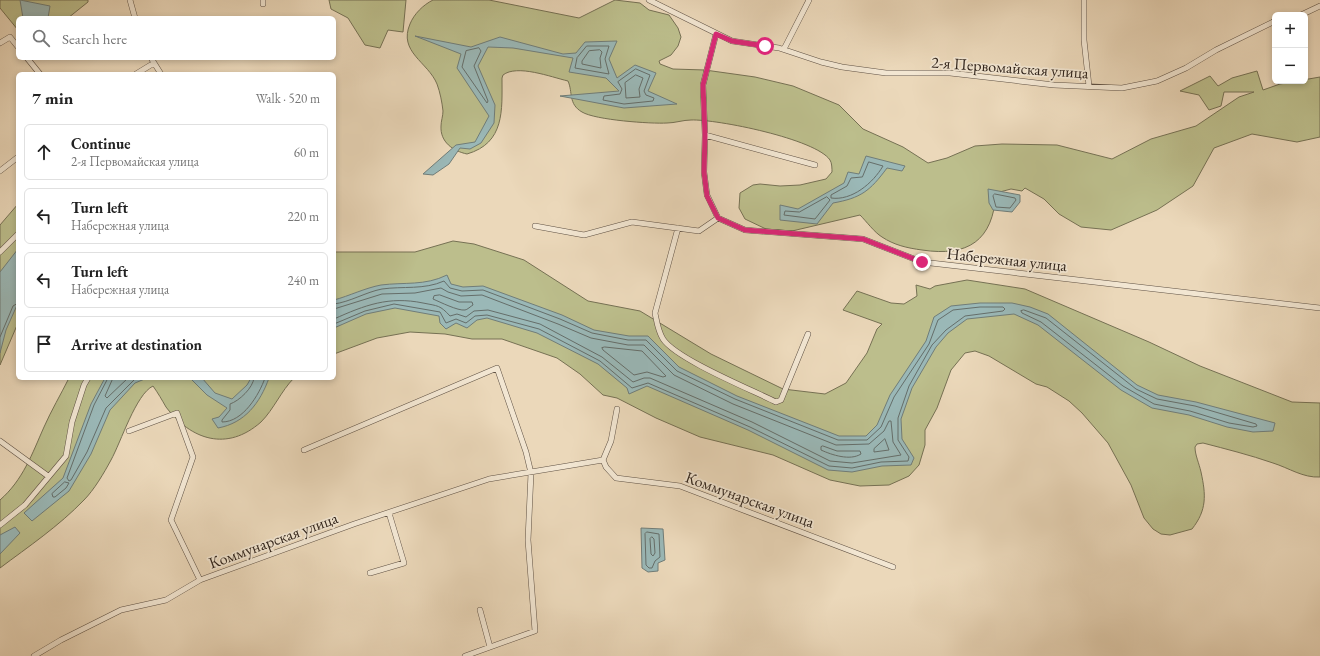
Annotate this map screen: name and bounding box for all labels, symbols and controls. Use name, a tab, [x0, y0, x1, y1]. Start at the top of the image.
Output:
map controls	[1272, 12, 1308, 84]
button: +	[1272, 12, 1308, 48]
search box	[16, 16, 336, 60]
icon: search	[30, 27, 52, 49]
text: Search here	[62, 29, 127, 48]
route start	[756, 37, 774, 55]
button: −	[1272, 48, 1308, 84]
street label: 2-я Первомайская улица	[931, 52, 1090, 84]
text: 7 min	[32, 87, 73, 109]
text: Walk · 520 m	[256, 90, 320, 107]
text: Continue	[71, 134, 131, 153]
icon: ahead	[33, 141, 55, 163]
text: 60 m	[294, 144, 319, 161]
text: 2-я Первомайская улица	[71, 153, 199, 170]
text: Turn left	[71, 198, 128, 217]
icon: left	[33, 205, 55, 227]
text: 220 m	[288, 208, 319, 225]
text: Набережная улица	[71, 217, 169, 234]
street label: Набережная улица	[946, 243, 1069, 276]
route end	[913, 253, 931, 271]
text: Turn left	[71, 262, 128, 281]
icon: left	[33, 269, 55, 291]
text: 240 m	[288, 272, 319, 289]
text: Набережная улица	[71, 281, 169, 298]
icon: arrive	[33, 333, 55, 355]
text: Arrive at destination	[71, 335, 202, 354]
street label: Коммунарская улица	[682, 466, 818, 533]
street label: Коммунарская улица	[206, 507, 341, 574]

